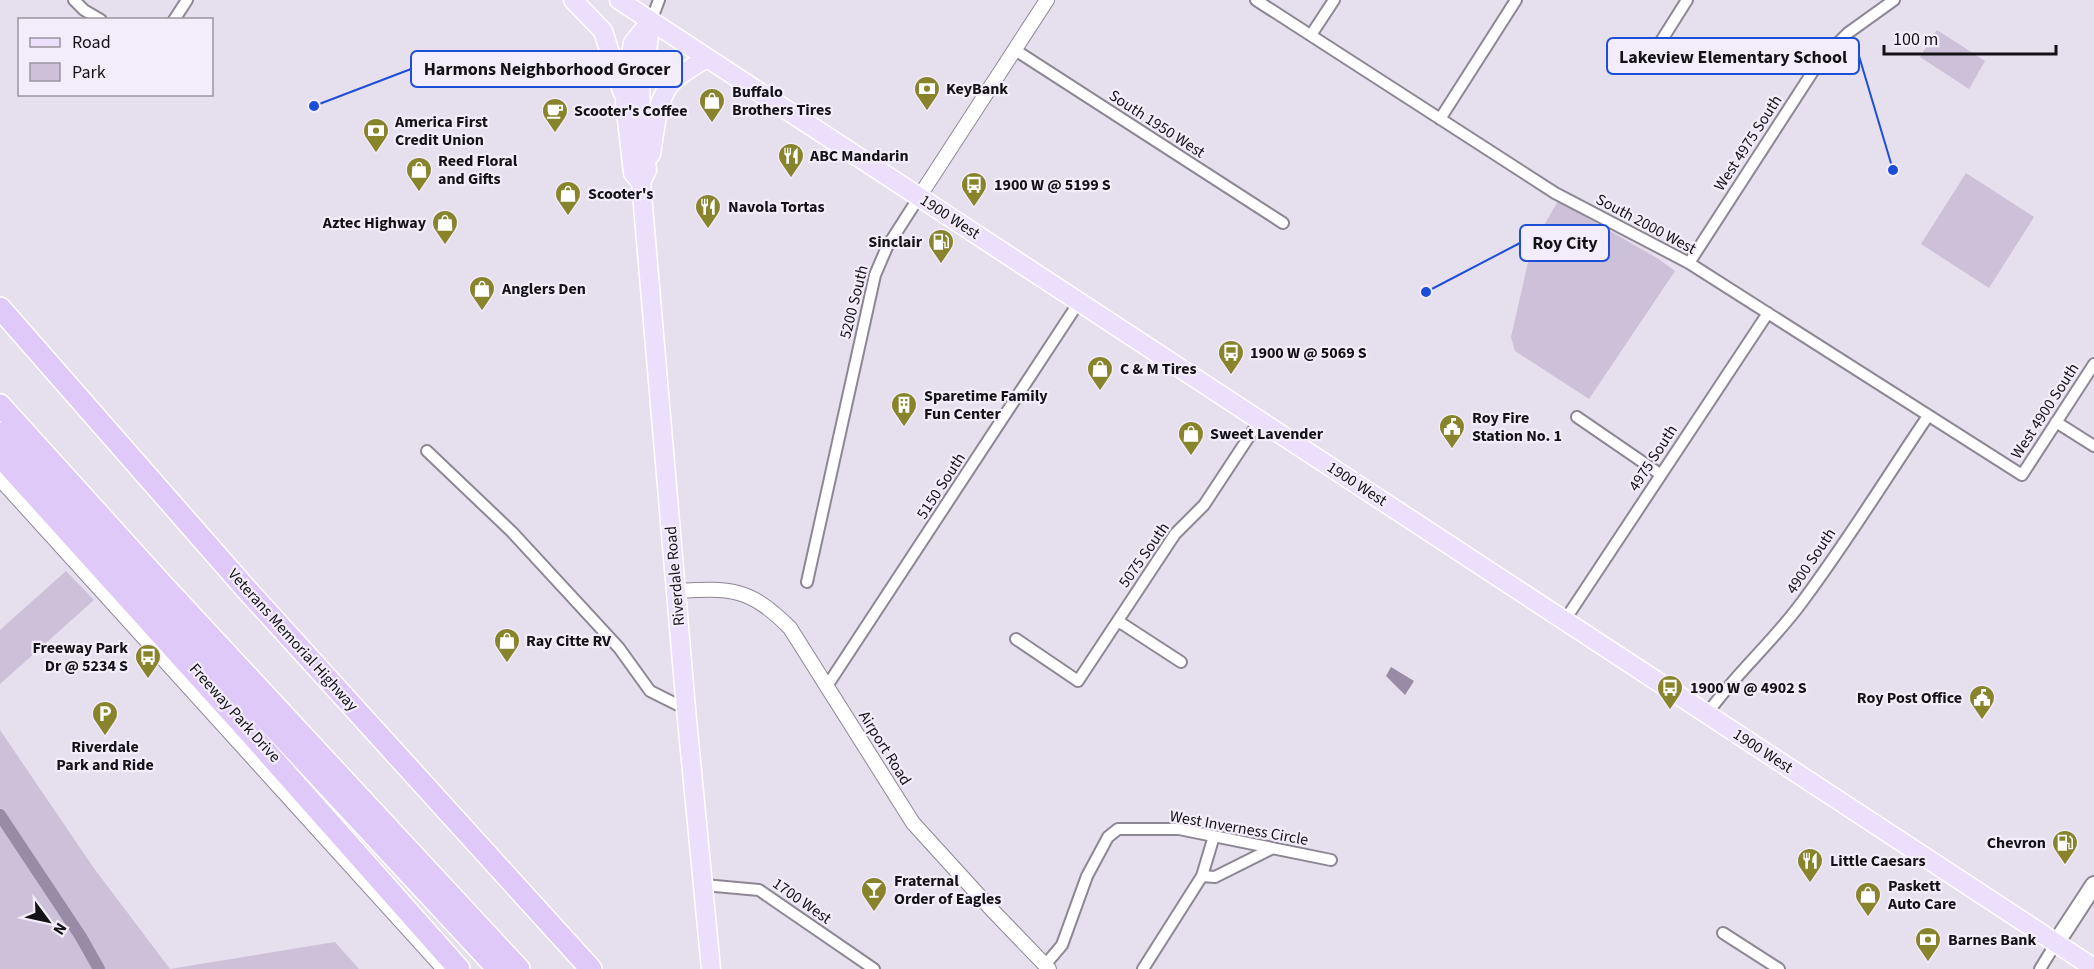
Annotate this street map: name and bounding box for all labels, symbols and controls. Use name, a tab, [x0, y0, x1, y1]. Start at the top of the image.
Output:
legend	[18, 18, 213, 96]
scale bar	[1884, 18, 2056, 56]
text: 100 m	[1893, 27, 1938, 52]
text: Road	[72, 30, 111, 55]
callout: Lakeview Elementary School	[1607, 38, 1859, 74]
text: Lakeview Elementary School	[1619, 45, 1847, 70]
callout: Harmons Neighborhood Grocer	[411, 51, 682, 87]
text: Harmons Neighborhood Grocer	[424, 57, 671, 82]
text: Park	[72, 60, 106, 85]
bank icon: KeyBank	[912, 74, 942, 112]
place label: KeyBank	[946, 78, 1008, 100]
place label: Buffalo Brothers Tires	[732, 81, 831, 121]
street label: South 1950 West	[1105, 85, 1210, 164]
shop icon: Buffalo Brothers Tires	[697, 86, 727, 124]
street label: West 4975 South	[1709, 91, 1787, 195]
cafe icon: Scooter's Coffee	[540, 96, 570, 134]
place label: Scooter's Coffee	[574, 100, 688, 122]
place label: America First Credit Union	[394, 111, 488, 151]
bank icon: America First Credit Union	[361, 116, 391, 154]
restaurant icon: ABC Mandarin	[776, 141, 806, 179]
place label: ABC Mandarin	[809, 145, 909, 167]
place label: Reed Floral and Gifts	[438, 150, 518, 190]
shop icon: Reed Floral and Gifts	[404, 155, 434, 193]
bus stop icon: 1900 W @ 5199 S	[959, 170, 989, 208]
place label: 1900 W @ 5199 S	[994, 174, 1111, 196]
shop icon: Scooter's	[553, 179, 583, 217]
place label: Scooter's	[588, 183, 653, 205]
street label: South 2000 West	[1592, 188, 1700, 260]
street label: 1900 West	[916, 189, 985, 245]
restaurant icon: Navola Tortas	[693, 192, 723, 230]
place label: Navola Tortas	[728, 196, 825, 218]
shop icon: Aztec Highway	[430, 208, 460, 246]
place label: Aztec Highway	[322, 212, 427, 234]
callout: Roy City	[1520, 225, 1609, 261]
fuel station icon: Sinclair	[926, 227, 956, 265]
place label: Sinclair	[868, 231, 923, 253]
text: Roy City	[1532, 231, 1598, 256]
street label: 5200 South	[834, 263, 874, 341]
shop icon: Anglers Den	[467, 274, 497, 312]
place label: Anglers Den	[501, 278, 586, 300]
bus stop icon: 1900 W @ 5069 S	[1216, 338, 1246, 376]
place label: 1900 W @ 5069 S	[1250, 342, 1367, 364]
shop icon: C & M Tires	[1085, 354, 1115, 392]
place label: C & M Tires	[1120, 358, 1197, 380]
street label: West 4900 South	[2006, 359, 2084, 463]
place label: Sparetime Family Fun Center	[924, 385, 1048, 425]
building icon: Sparetime Family Fun Center	[889, 390, 919, 428]
place label: Roy Fire Station No. 1	[1472, 407, 1562, 447]
public building icon: Roy Fire Station No. 1	[1437, 412, 1467, 450]
shop icon: Sweet Lavender	[1176, 419, 1206, 457]
street label: 4975 South	[1623, 421, 1683, 495]
place label: Sweet Lavender	[1210, 423, 1324, 445]
street label: 5150 South	[911, 449, 971, 523]
street label: 1900 West	[1323, 456, 1392, 512]
street label: 5075 South	[1113, 518, 1175, 592]
street label: 4900 South	[1781, 524, 1841, 598]
street label: Riverdale Road	[660, 525, 690, 627]
street label: Veterans Memorial Highway	[223, 564, 363, 717]
shop icon: Ray Citte RV	[492, 626, 522, 664]
place label: Ray Citte RV	[526, 630, 612, 652]
place label: Freeway Park Dr @ 5234 S	[32, 637, 128, 677]
bus stop icon: Freeway Park Dr @ 5234 S	[133, 642, 163, 680]
street label: Freeway Park Drive	[184, 659, 286, 768]
bus stop icon: 1900 W @ 4902 S	[1655, 673, 1685, 711]
place label: 1900 W @ 4902 S	[1690, 677, 1807, 699]
public building icon: Roy Post Office	[1967, 683, 1997, 721]
place label: Roy Post Office	[1857, 687, 1962, 709]
parking icon: Riverdale Park and Ride	[90, 699, 120, 737]
street label: Airport Road	[853, 706, 917, 790]
street label: 1900 West	[1729, 723, 1798, 779]
place label: Riverdale Park and Ride	[56, 736, 154, 776]
street label: West Inverness Circle	[1168, 805, 1310, 851]
fuel station icon: Chevron	[2050, 828, 2080, 866]
place label: Chevron	[1987, 832, 2046, 854]
restaurant icon: Little Caesars	[1795, 846, 1825, 884]
place label: Little Caesars	[1830, 850, 1926, 872]
place label: Fraternal Order of Eagles	[894, 870, 1001, 910]
street label: 1700 West	[768, 873, 836, 930]
bar icon: Fraternal Order of Eagles	[859, 875, 889, 913]
place label: Paskett Auto Care	[1887, 875, 1956, 915]
shop icon: Paskett Auto Care	[1853, 880, 1883, 918]
north arrow	[18, 891, 78, 951]
text: N	[48, 918, 72, 939]
bank icon: Barnes Bank	[1913, 925, 1943, 963]
place label: Barnes Bank	[1948, 929, 2036, 951]

